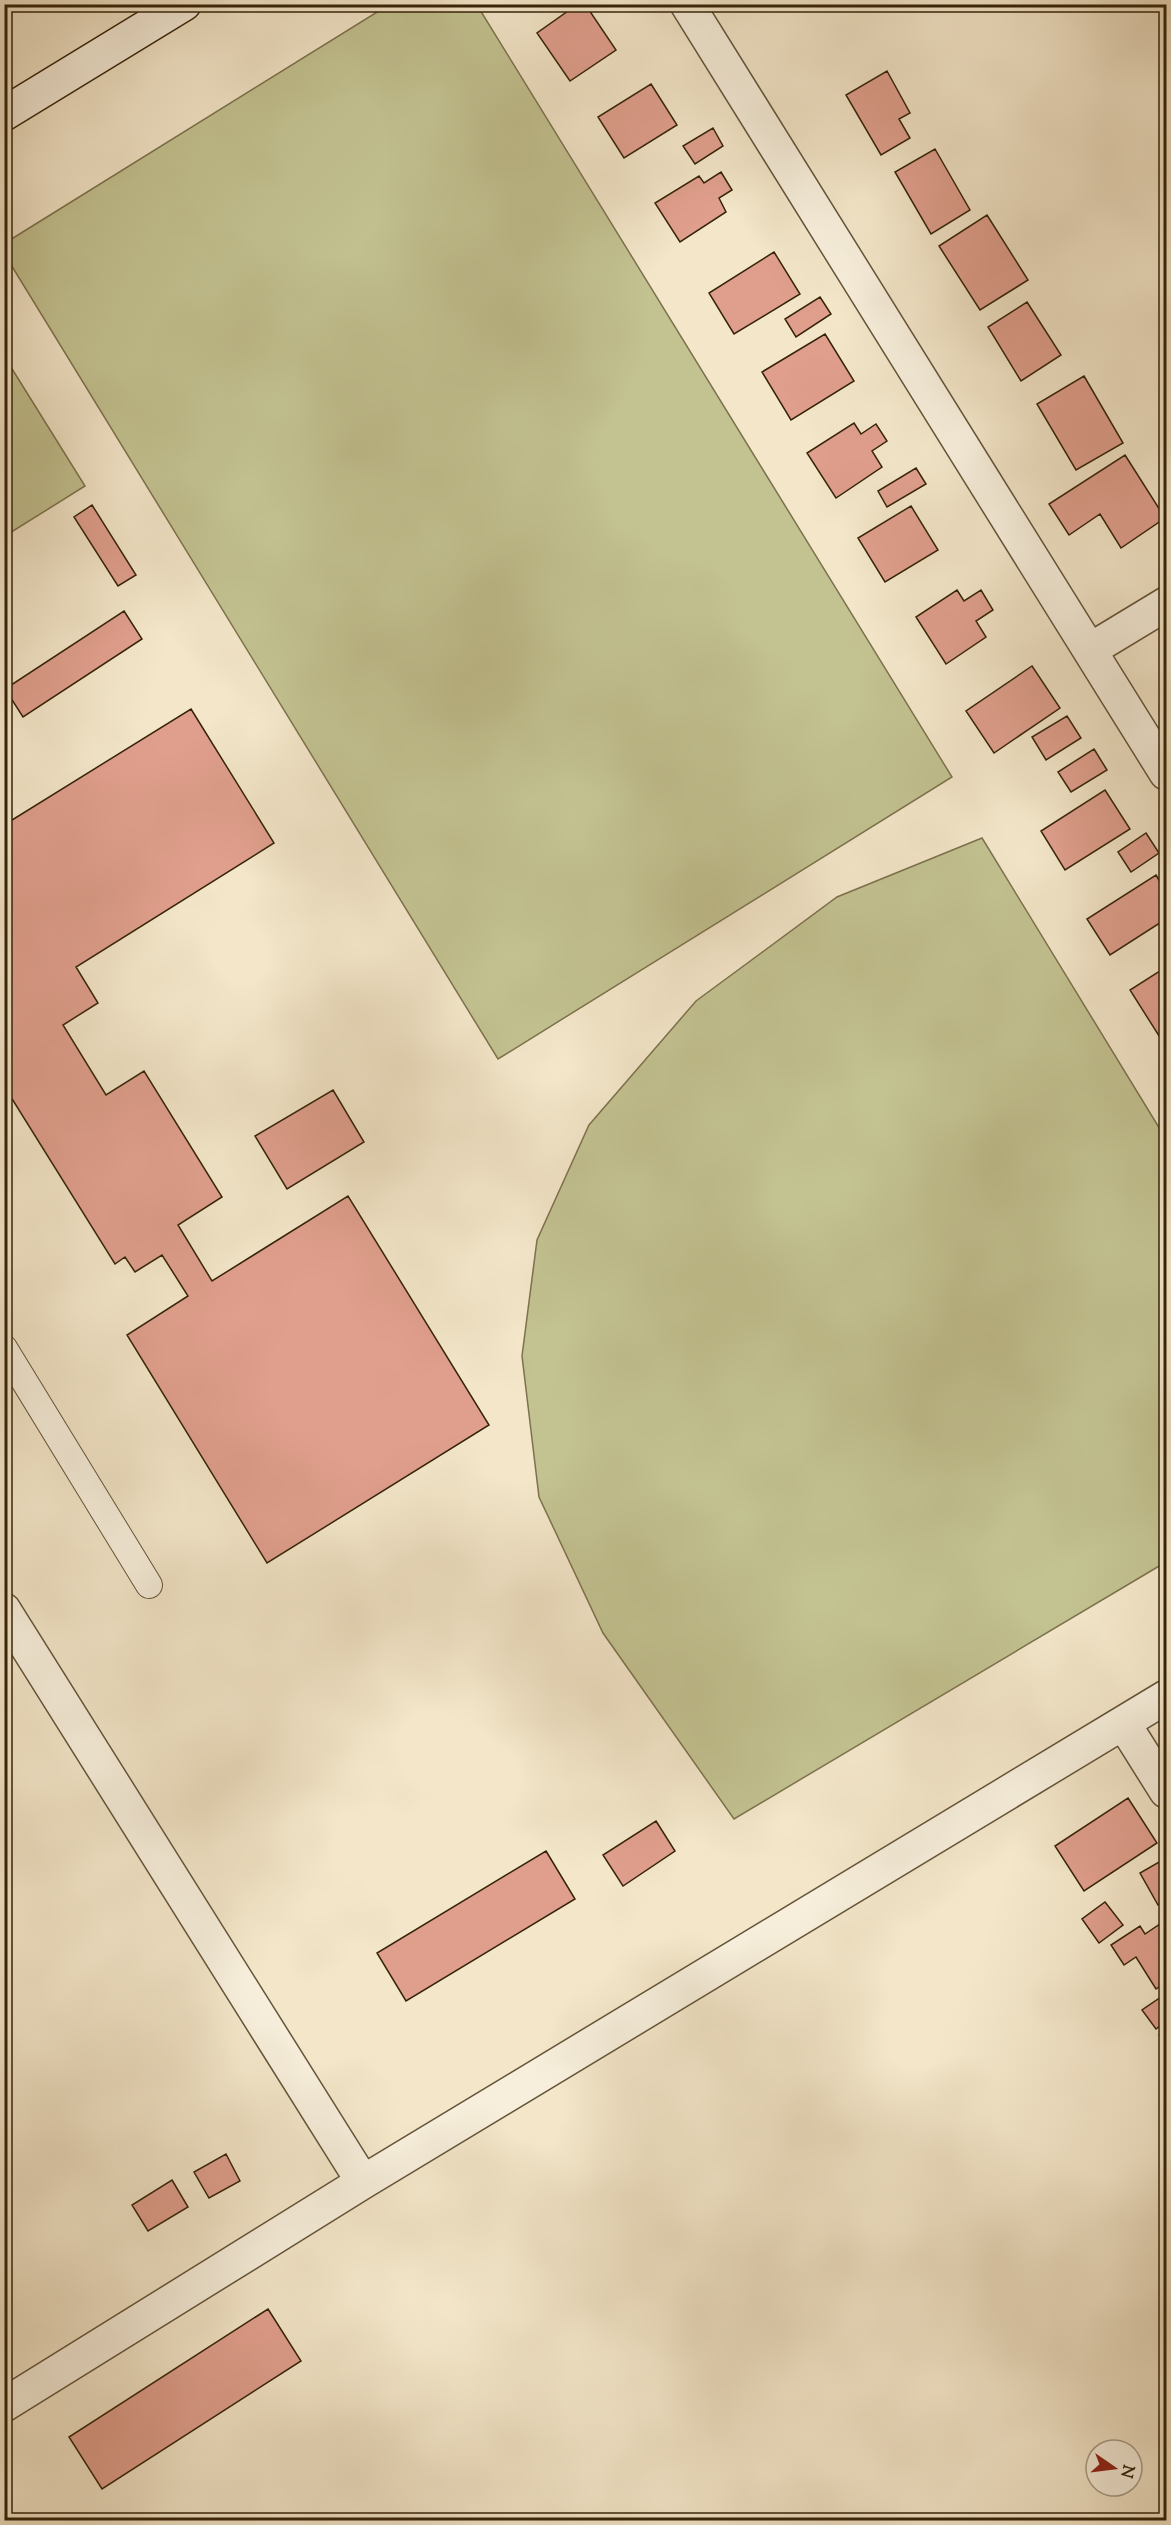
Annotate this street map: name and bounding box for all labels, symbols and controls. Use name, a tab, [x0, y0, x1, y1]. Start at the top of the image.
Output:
north arrow	[1084, 2438, 1144, 2498]
text: N	[1113, 2462, 1139, 2480]

